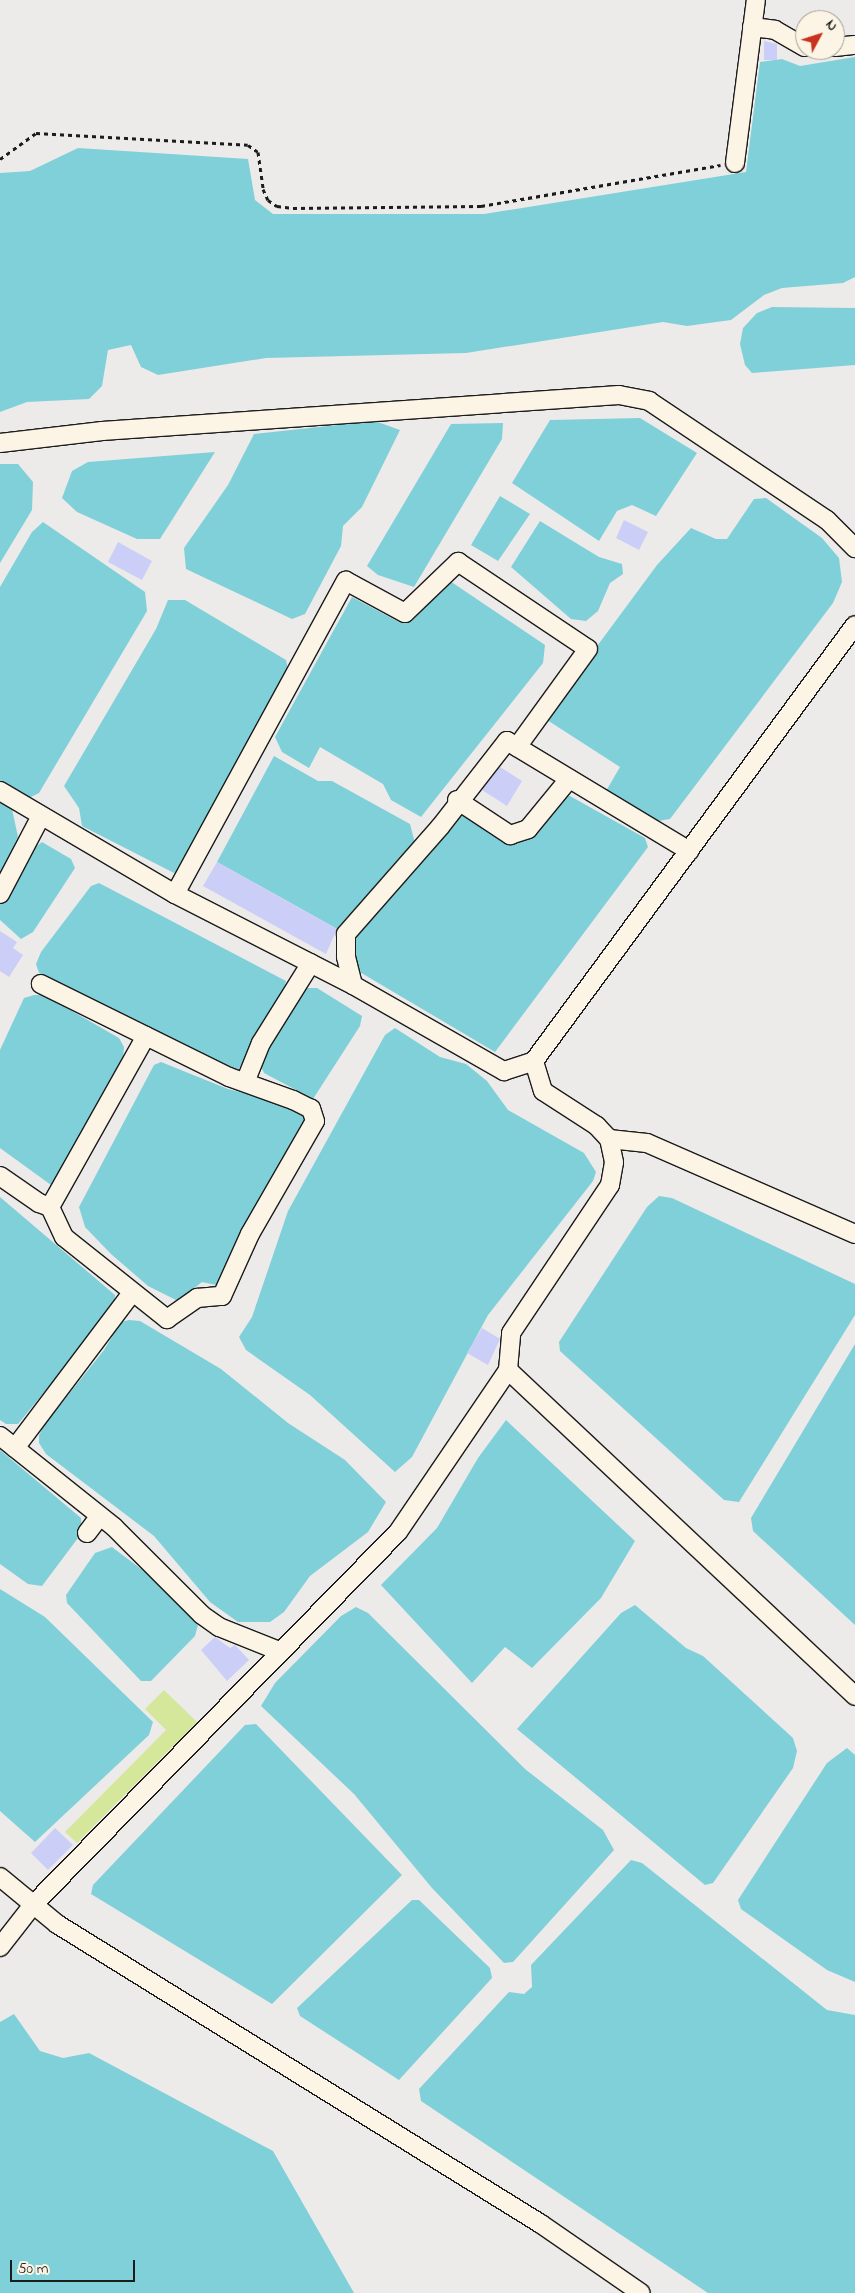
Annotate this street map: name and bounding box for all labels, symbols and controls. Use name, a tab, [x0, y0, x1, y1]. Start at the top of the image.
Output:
north arrow	[795, 10, 845, 60]
text: N	[820, 15, 842, 36]
scale bar	[12, 2250, 138, 2282]
text: 50 m	[18, 2258, 48, 2280]

